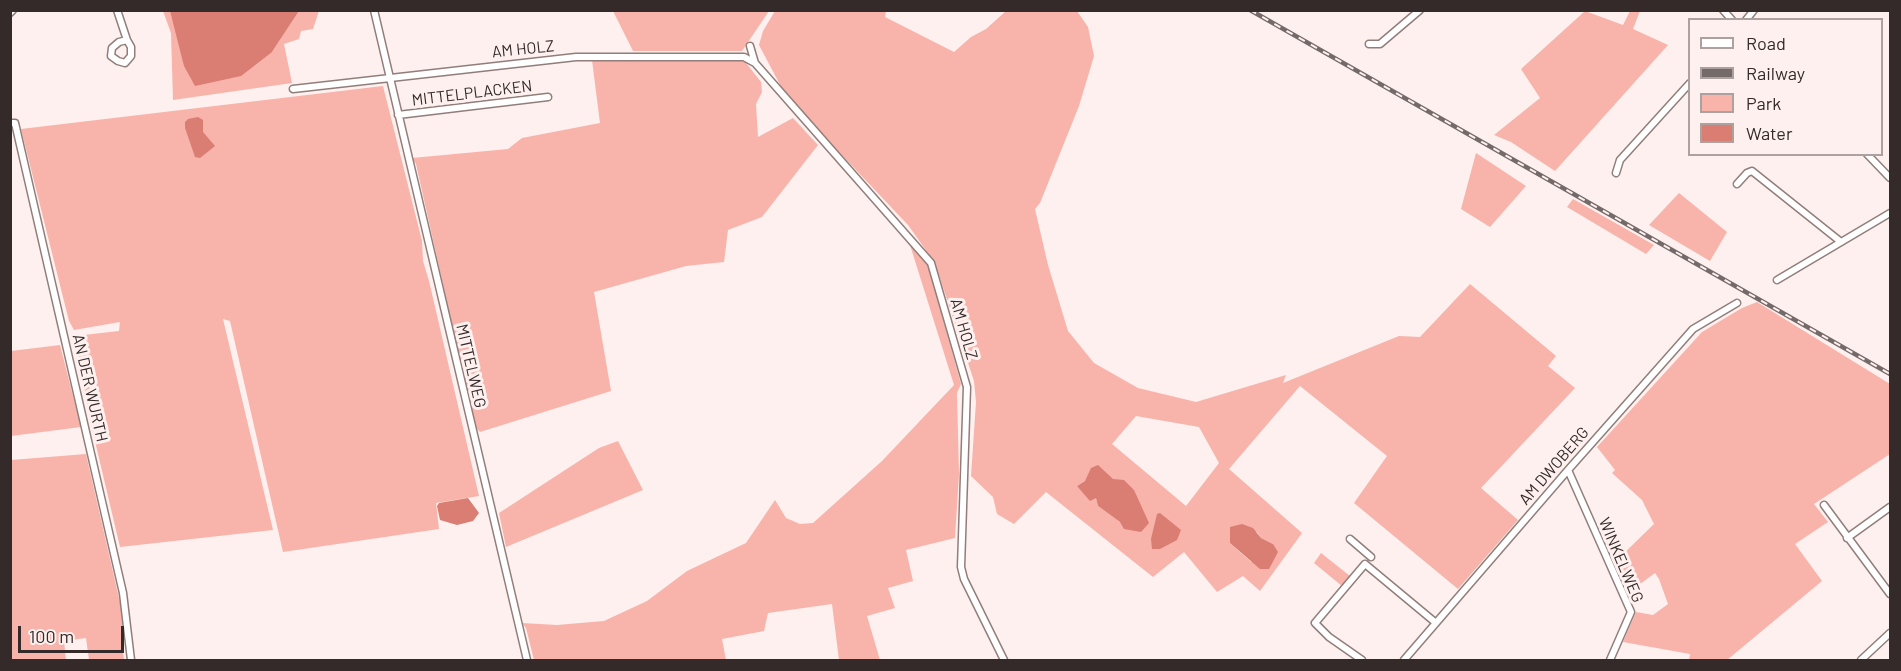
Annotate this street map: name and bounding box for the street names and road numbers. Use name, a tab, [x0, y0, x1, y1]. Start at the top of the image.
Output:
street label: AM HOLZ	[491, 36, 555, 62]
street label: MITTELPLACKEN	[411, 76, 533, 110]
street label: AM HOLZ	[946, 296, 982, 362]
street label: MITTELWEG	[452, 322, 490, 410]
street label: AN DER WURTH	[68, 332, 112, 444]
street label: AM DWOBERG	[1515, 423, 1593, 509]
street label: WINKELWEG	[1595, 515, 1647, 605]

